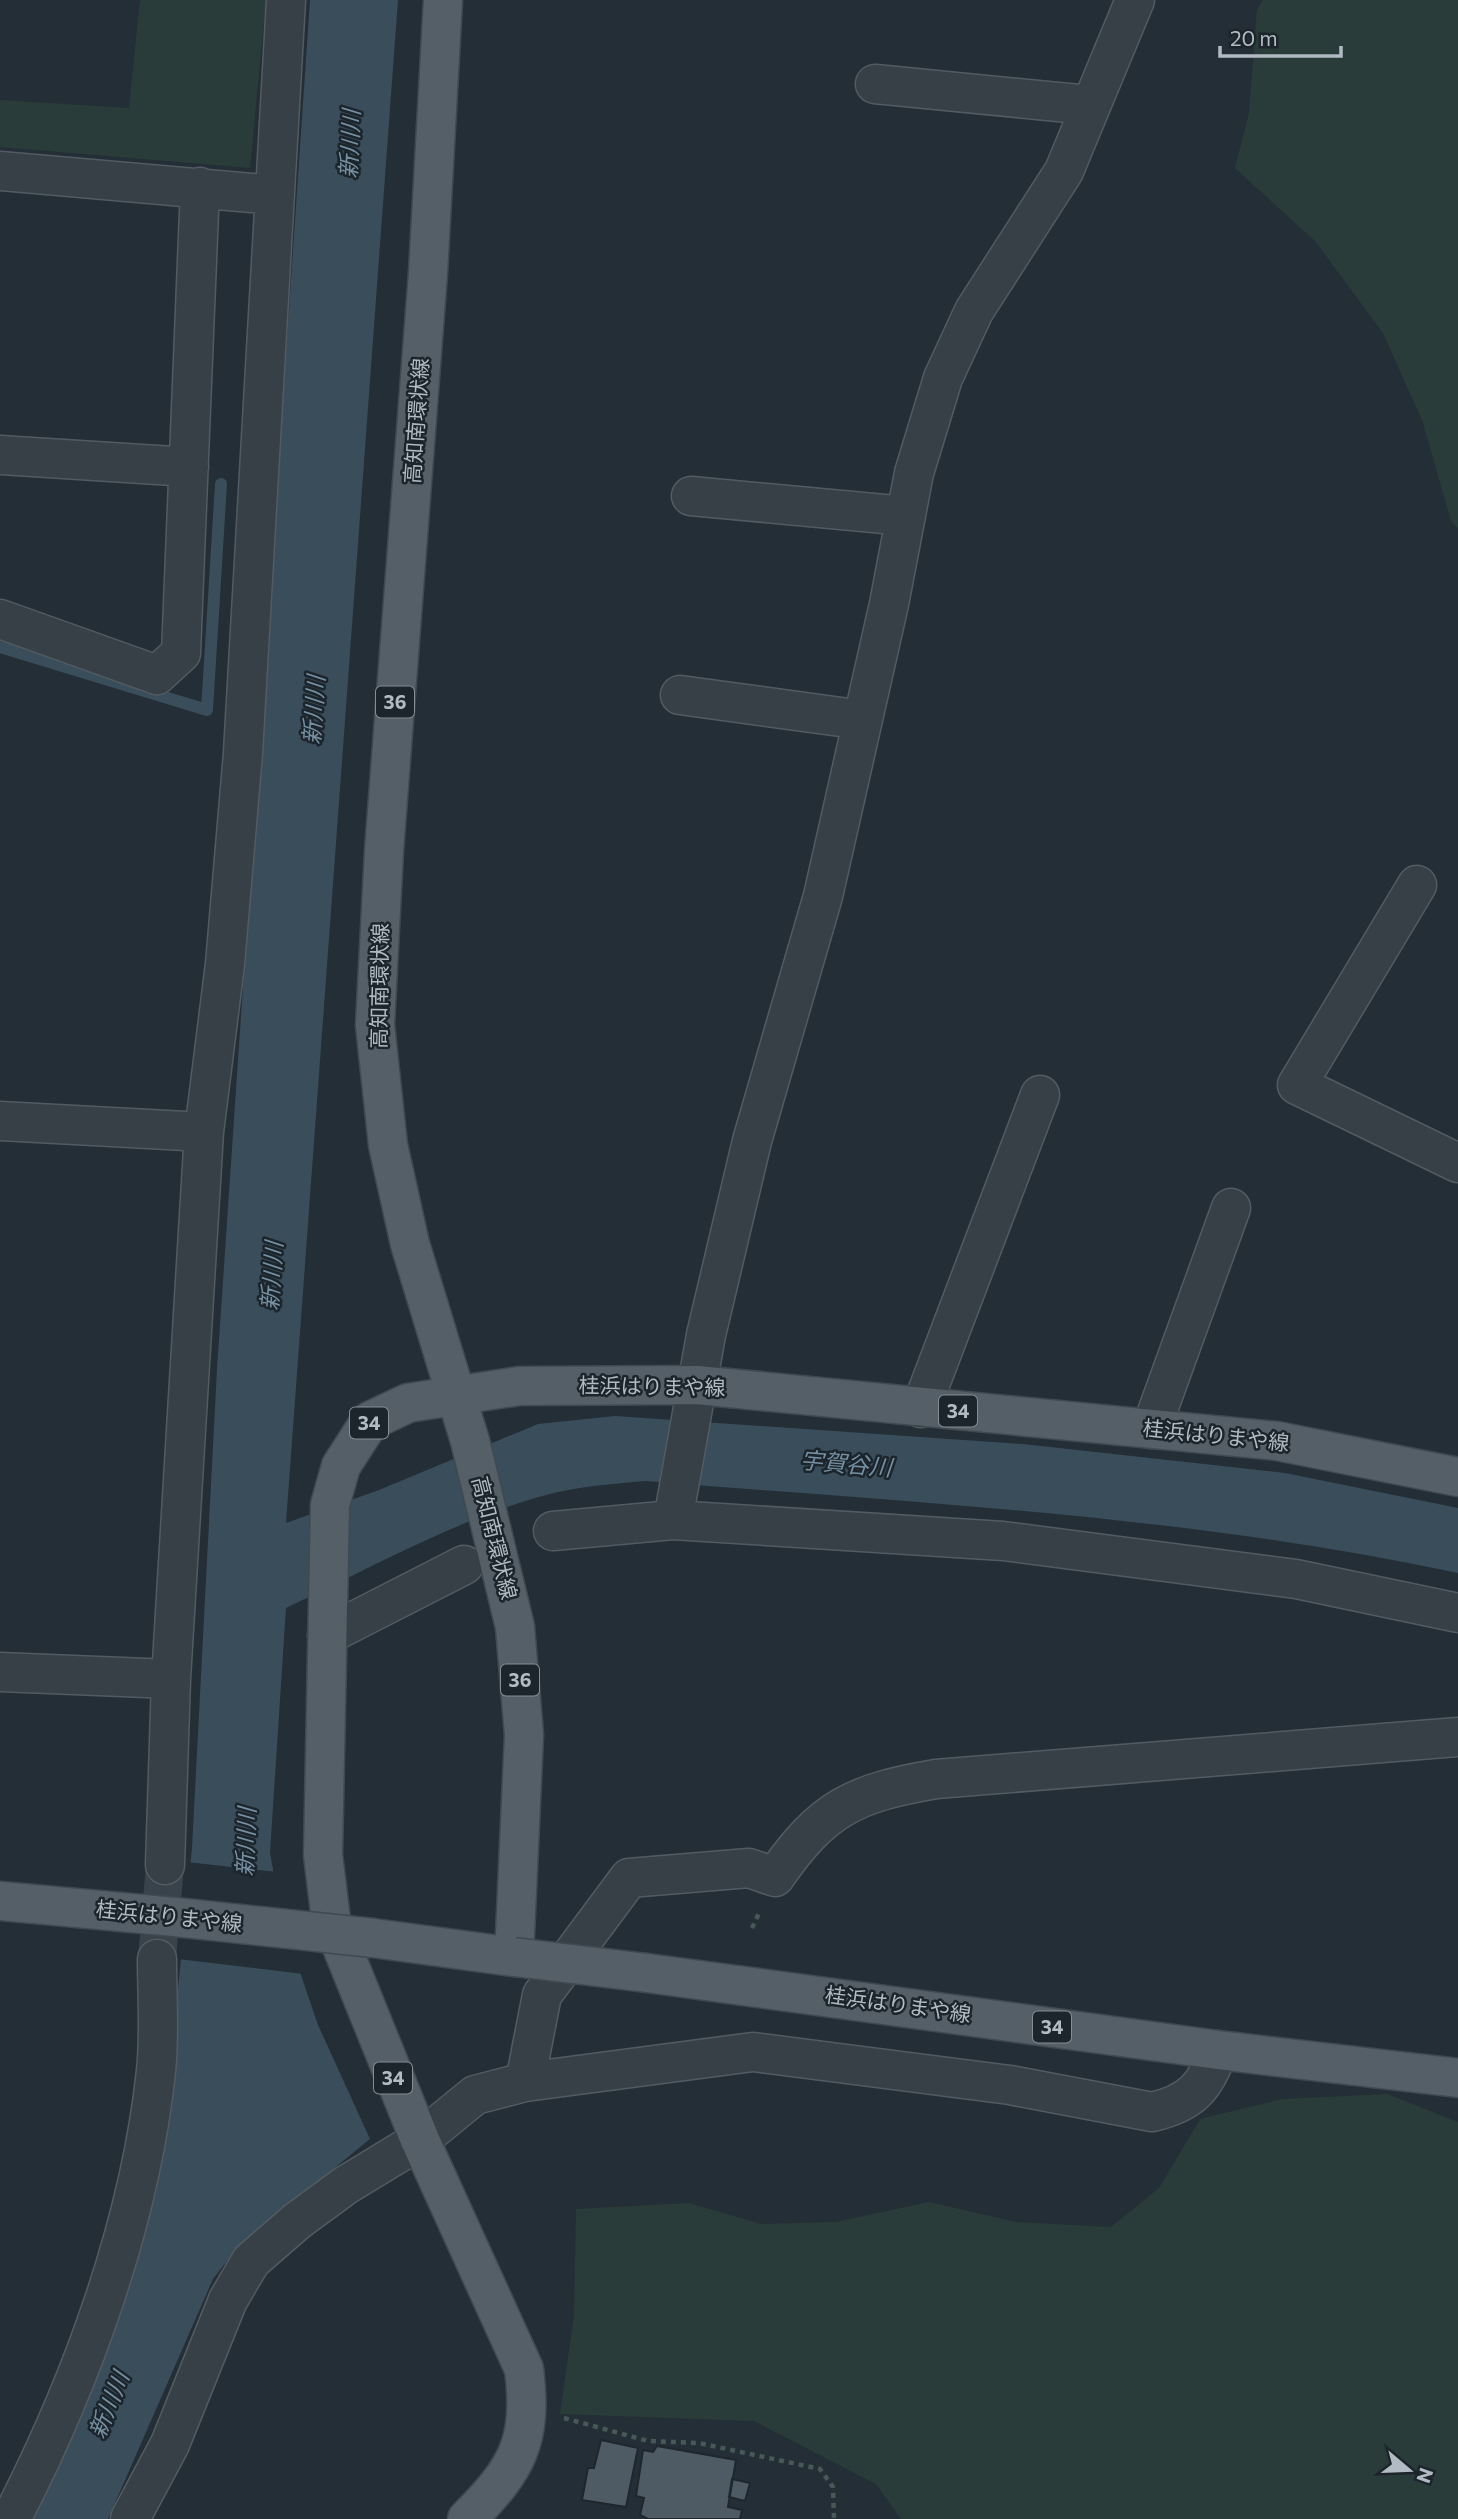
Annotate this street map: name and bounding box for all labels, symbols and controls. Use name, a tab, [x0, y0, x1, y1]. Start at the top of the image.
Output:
scale bar	[1220, 14, 1341, 58]
text: 20 m	[1230, 25, 1278, 50]
water label: 新川川	[333, 106, 365, 179]
street label: 高知南環状線	[399, 357, 432, 485]
water label: 新川川	[297, 672, 330, 745]
road number: 36	[376, 687, 414, 718]
street label: 高知南環状線	[365, 923, 392, 1049]
water label: 新川川	[255, 1238, 288, 1311]
street label: 桂浜はりまや線	[578, 1372, 726, 1399]
road number: 34	[939, 1396, 977, 1427]
road number: 34	[350, 1408, 388, 1438]
street label: 桂浜はりまや線	[1142, 1414, 1291, 1455]
water label: 宇賀谷川	[799, 1445, 896, 1481]
street label: 高知南環状線	[468, 1473, 523, 1602]
road number: 36	[501, 1664, 539, 1696]
water label: 新川川	[230, 1804, 260, 1877]
street label: 桂浜はりまや線	[95, 1895, 244, 1936]
street label: 桂浜はりまや線	[824, 1981, 973, 2026]
road number: 34	[1033, 2011, 1071, 2042]
road number: 34	[374, 2062, 412, 2094]
water label: 新川川	[82, 2365, 135, 2442]
north arrow	[1374, 2435, 1444, 2505]
text: N	[1412, 2465, 1439, 2486]

